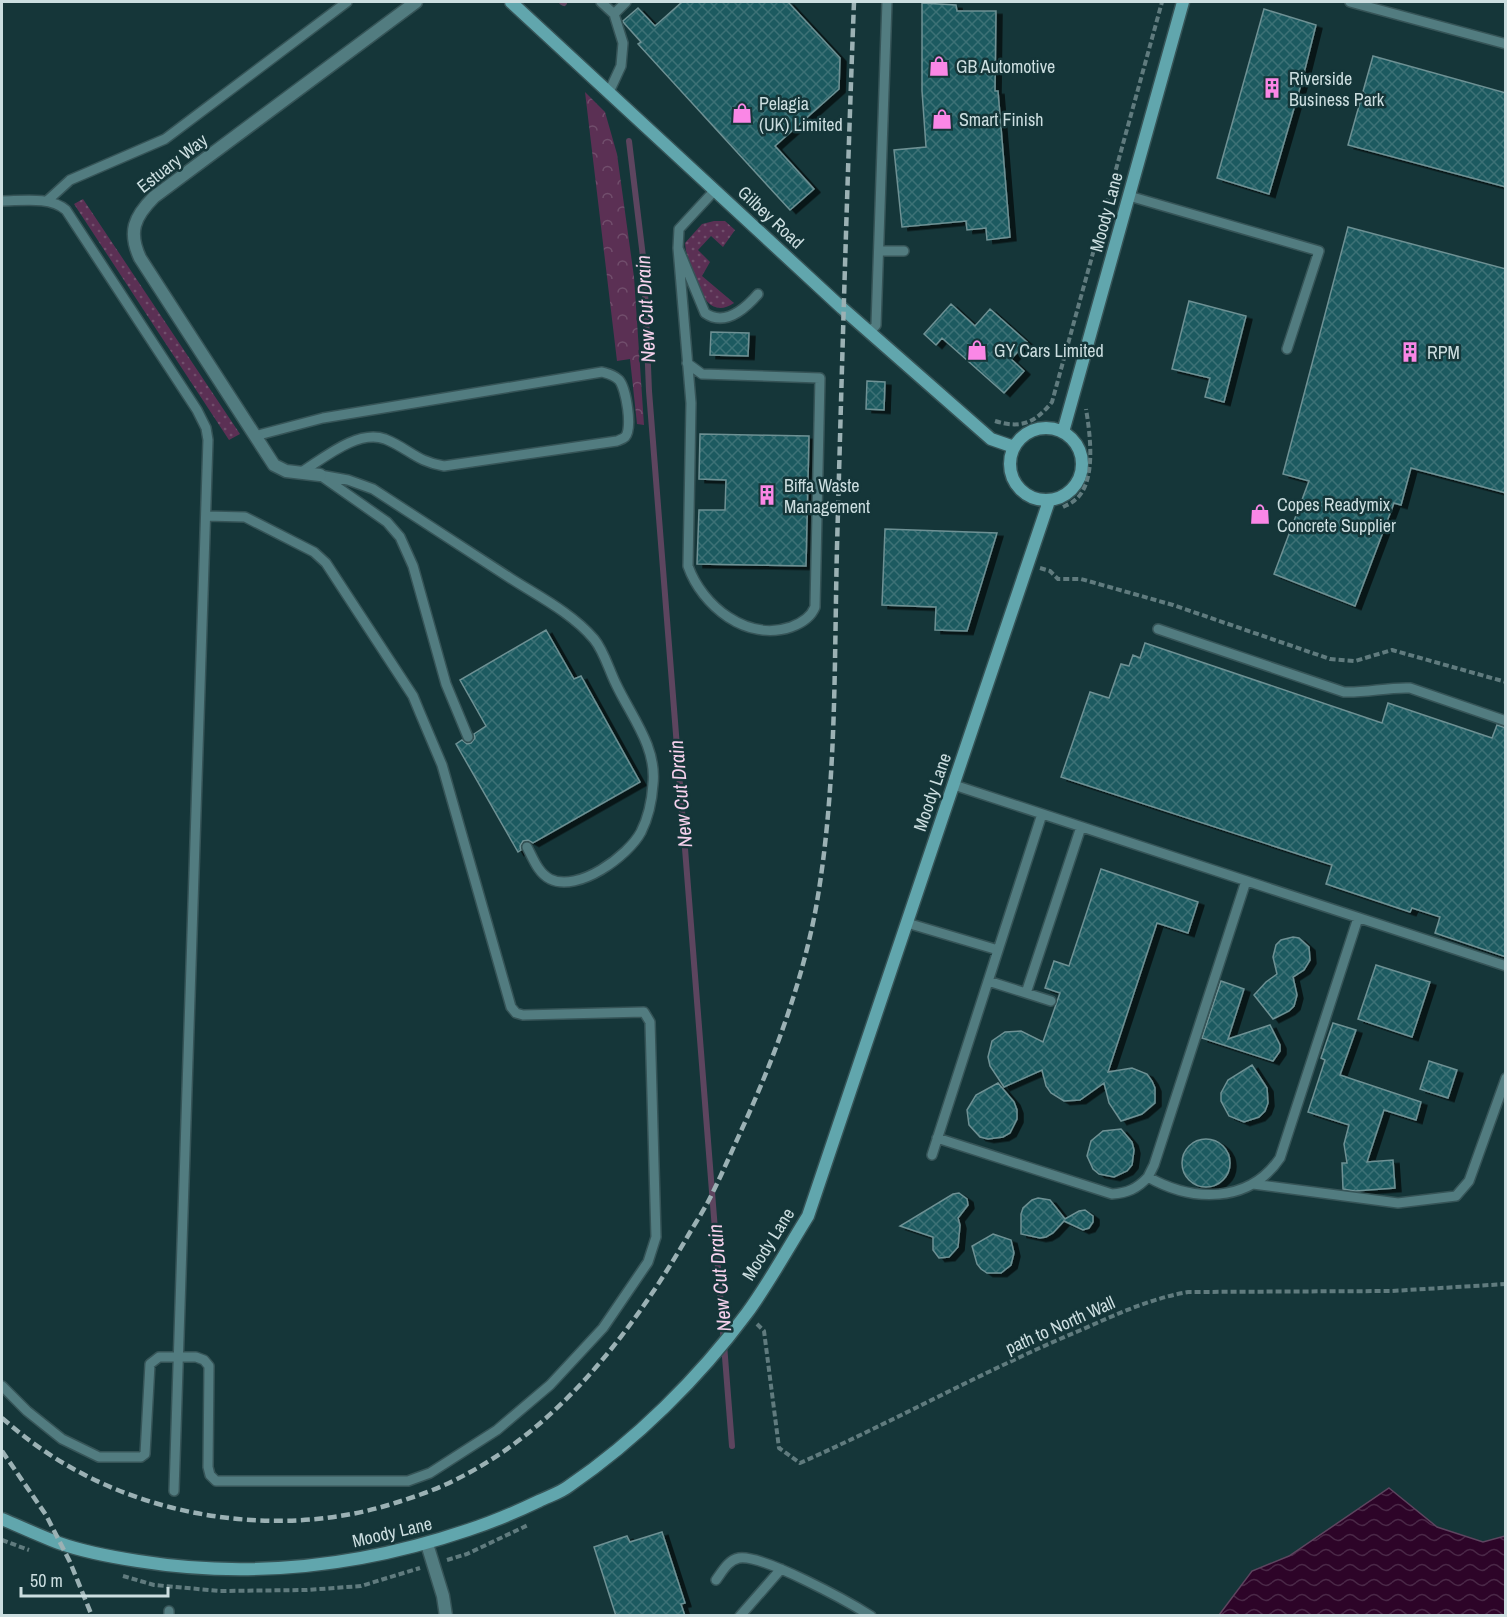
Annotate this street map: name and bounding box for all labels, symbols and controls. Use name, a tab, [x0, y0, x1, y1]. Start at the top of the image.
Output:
shop icon: GB Automotive	[927, 54, 951, 78]
place label: GB Automotive	[956, 54, 1055, 79]
place label: Riverside Business Park	[1289, 66, 1385, 112]
building icon: Riverside Business Park	[1260, 76, 1284, 100]
place label: Pelagia (UK) Limited	[759, 91, 843, 137]
shop icon: Pelagia (UK) Limited	[730, 101, 754, 125]
shop icon: Smart Finish	[930, 107, 954, 131]
place label: Smart Finish	[959, 107, 1044, 132]
street label: Estuary Way	[132, 127, 213, 198]
street label: Moody Lane	[1083, 170, 1129, 254]
street label: Gilbey Road	[732, 180, 810, 254]
water label: New Cut Drain	[629, 255, 661, 363]
shop icon: GY Cars Limited	[965, 338, 989, 362]
place label: GY Cars Limited	[994, 338, 1104, 363]
building icon: RPM	[1398, 340, 1422, 364]
place label: RPM	[1427, 340, 1460, 365]
place label: Biffa Waste Management	[784, 473, 870, 519]
building icon: Biffa Waste Management	[755, 483, 779, 507]
place label: Copes Readymix Concrete Supplier	[1277, 492, 1396, 538]
shop icon: Copes Readymix Concrete Supplier	[1248, 502, 1272, 526]
water label: New Cut Drain	[662, 739, 698, 849]
street label: Moody Lane	[907, 750, 957, 834]
street label: Moody Lane	[736, 1203, 800, 1285]
water label: New Cut Drain	[701, 1223, 737, 1333]
street label: path to North Wall	[1001, 1290, 1119, 1360]
street label: Moody Lane	[350, 1511, 434, 1553]
scale bar	[21, 1560, 168, 1598]
text: 50 m	[30, 1568, 63, 1593]

